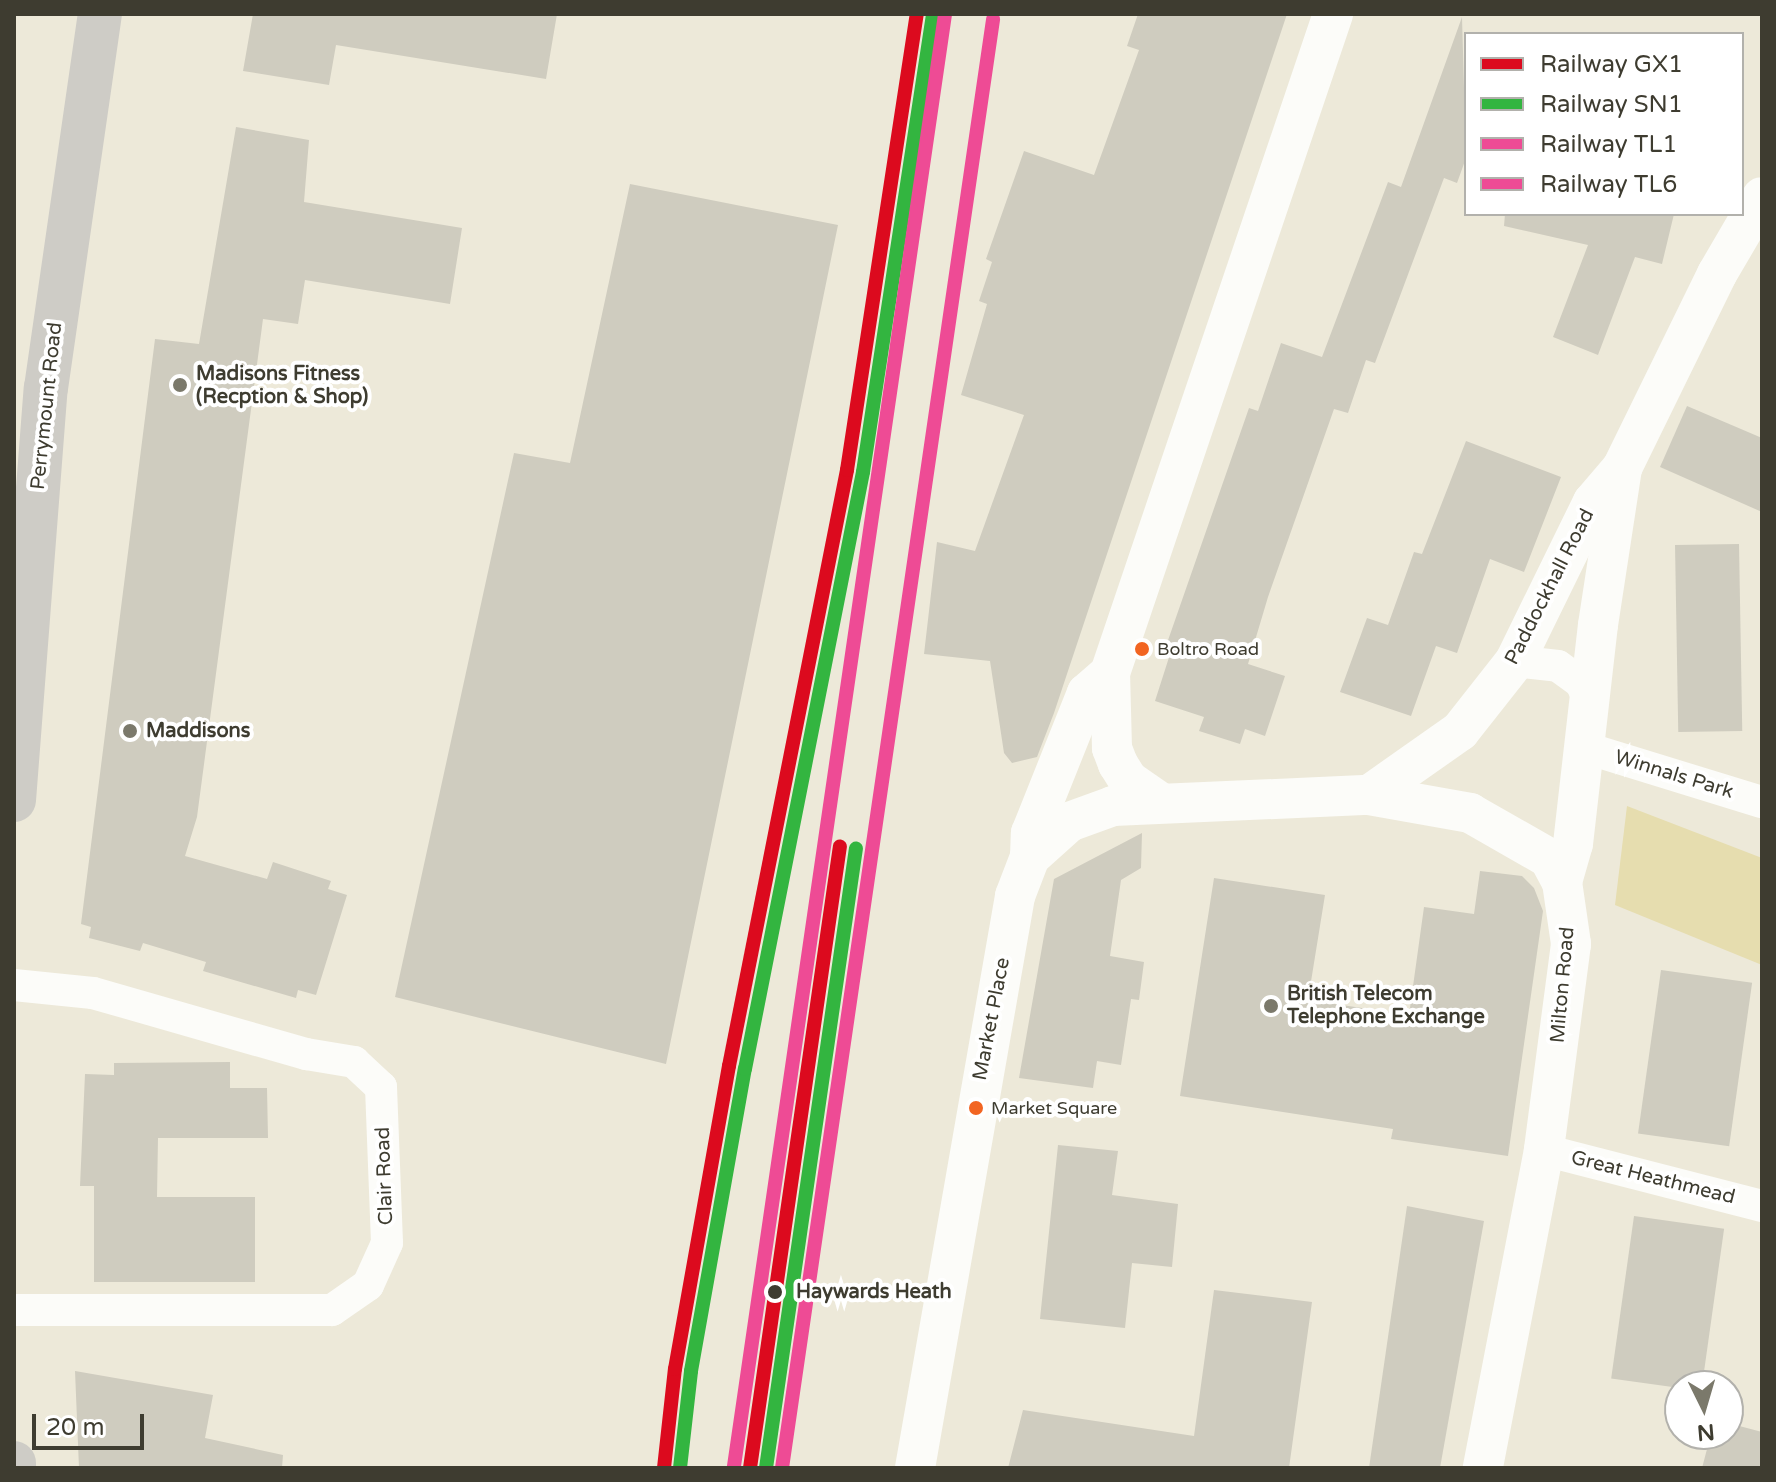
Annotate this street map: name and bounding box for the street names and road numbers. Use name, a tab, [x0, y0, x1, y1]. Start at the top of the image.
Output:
street label: Perrymount Road	[26, 321, 68, 491]
street label: Paddockhall Road	[1500, 505, 1600, 669]
street label: Winnals Park	[1612, 746, 1736, 804]
street label: Milton Road	[1546, 926, 1580, 1044]
street label: Market Place	[968, 956, 1016, 1082]
street label: Clair Road	[371, 1127, 399, 1225]
street label: Great Heathmead	[1569, 1146, 1737, 1210]

